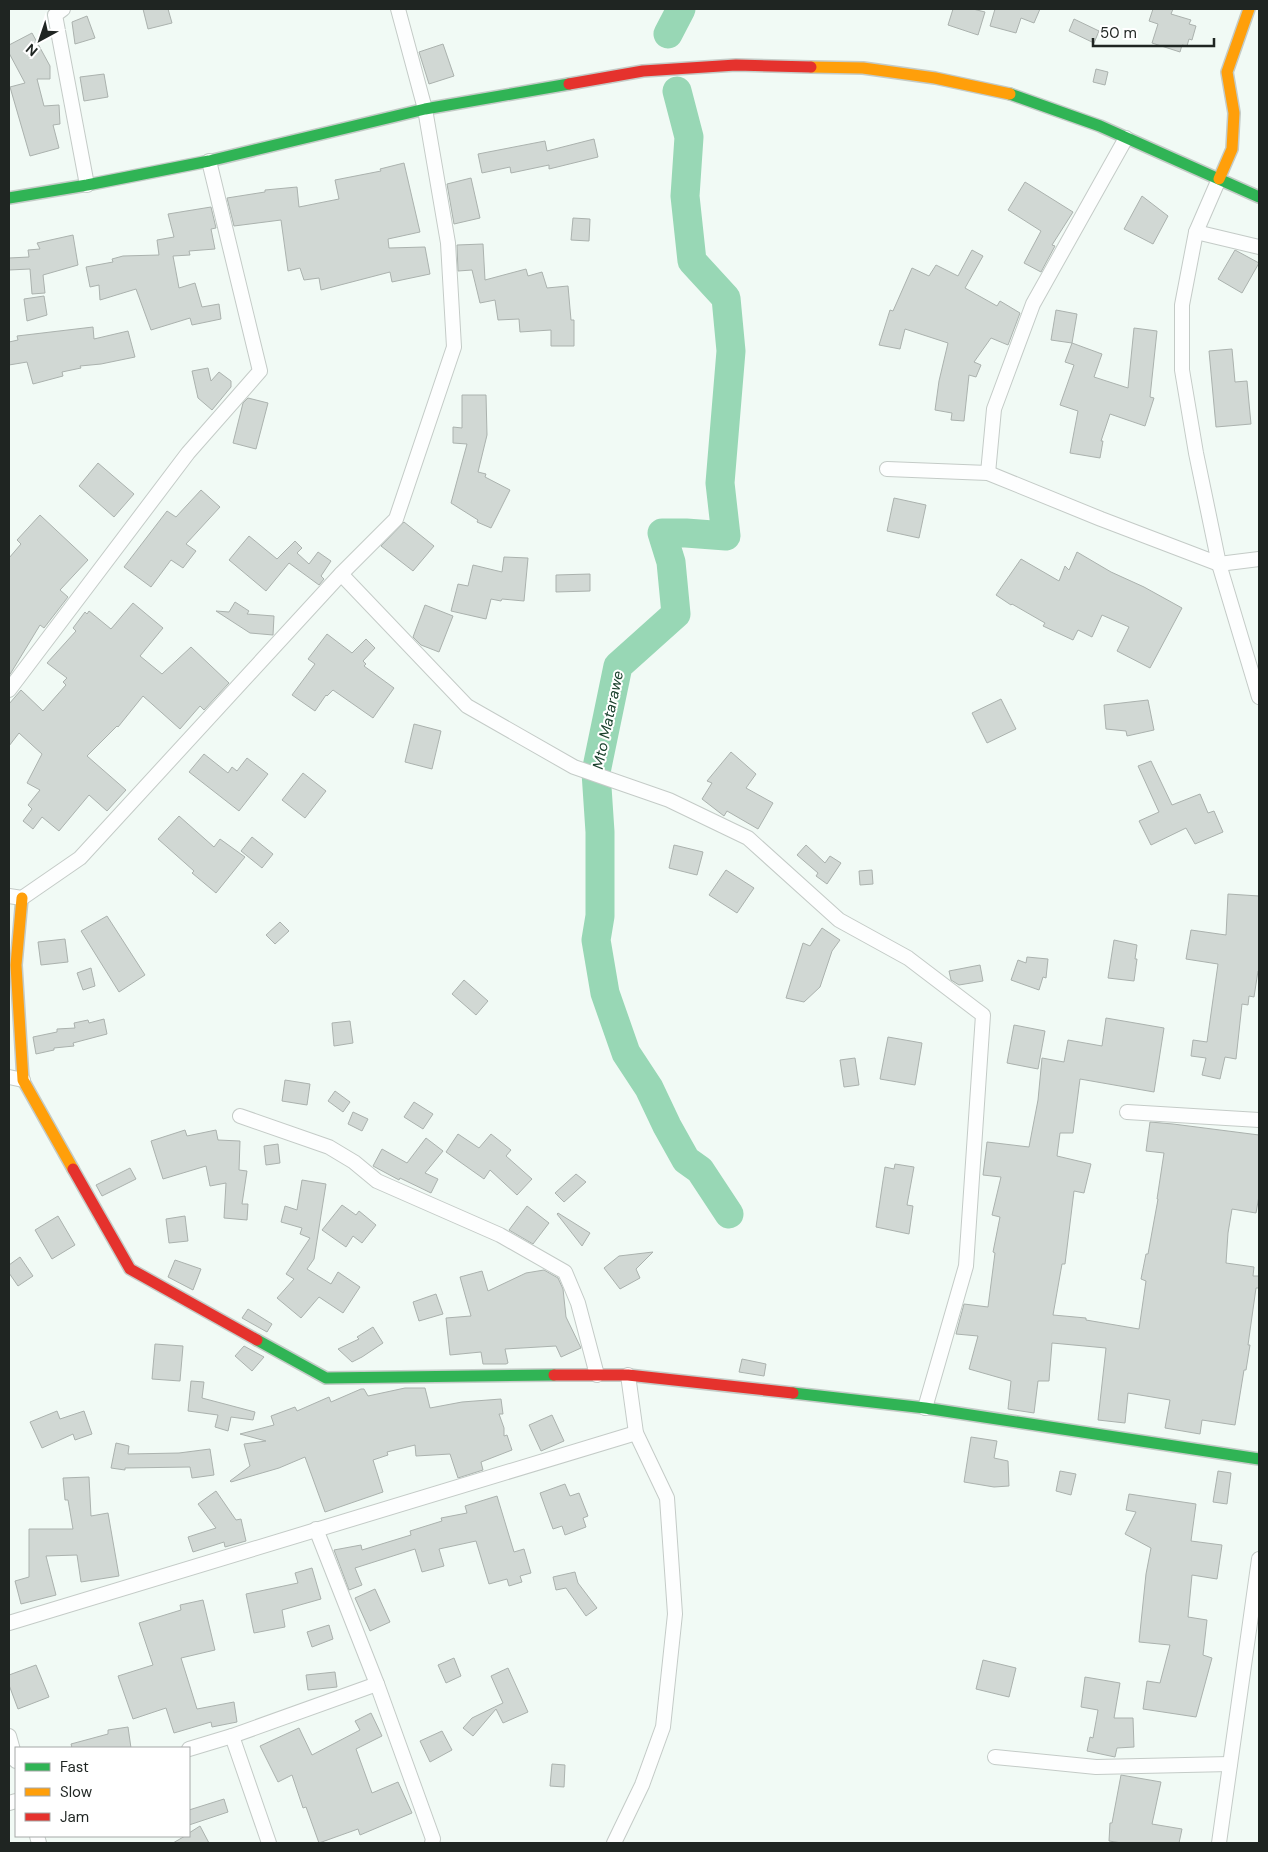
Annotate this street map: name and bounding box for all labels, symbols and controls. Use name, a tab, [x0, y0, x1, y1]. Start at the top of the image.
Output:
north arrow	[15, 15, 65, 65]
scale bar	[1093, 15, 1214, 47]
text: 50 m	[1100, 23, 1137, 43]
text: N	[22, 40, 41, 60]
water label: Mto Matarawe	[588, 669, 628, 771]
legend	[15, 1747, 190, 1837]
text: Fast	[60, 1757, 89, 1777]
text: Slow	[60, 1782, 93, 1802]
text: Jam	[60, 1807, 89, 1827]

